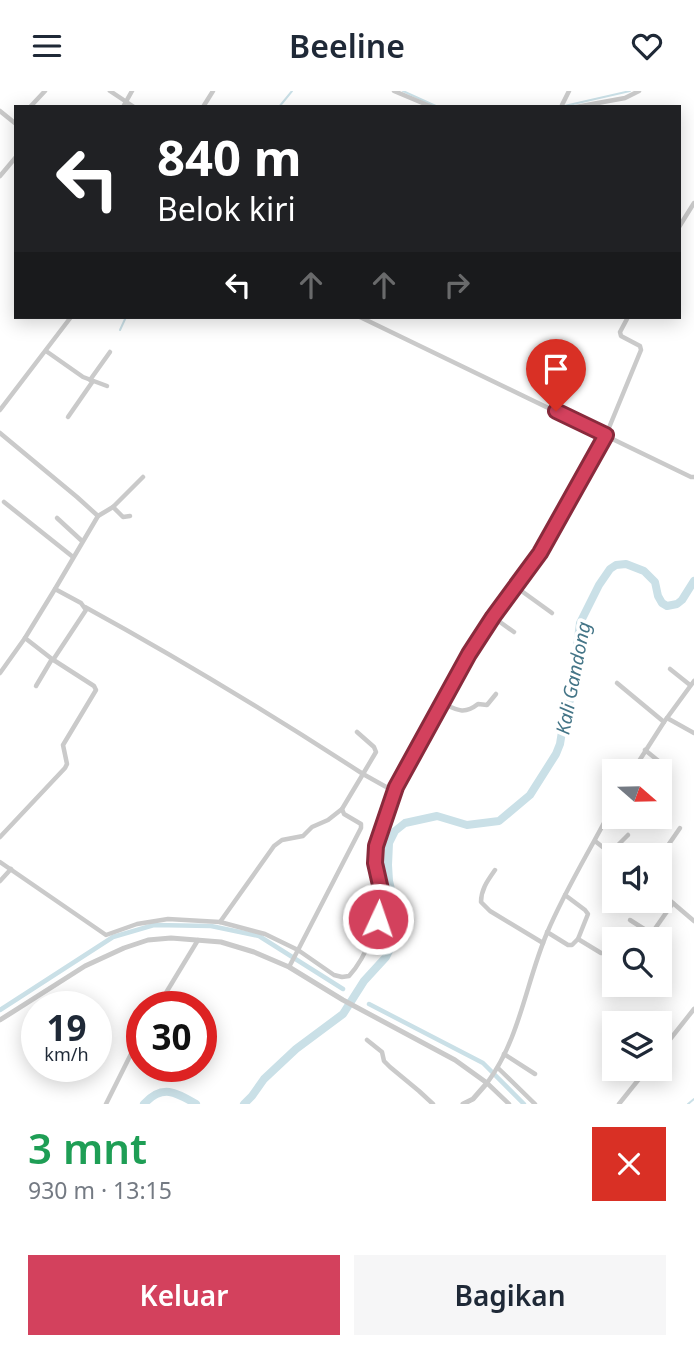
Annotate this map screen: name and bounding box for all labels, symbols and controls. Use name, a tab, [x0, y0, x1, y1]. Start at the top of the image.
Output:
text: Beeline	[289, 24, 405, 67]
icon: menu	[28, 27, 66, 65]
icon: heart	[628, 27, 666, 65]
text: 840 m	[157, 124, 302, 190]
icon: left	[42, 133, 133, 224]
text: Belok kiri	[157, 187, 296, 230]
icon: left	[219, 266, 257, 304]
icon: ahead	[292, 266, 330, 304]
icon: ahead	[365, 266, 403, 304]
icon: right	[438, 266, 476, 304]
pin	[526, 339, 586, 411]
icon: arrive	[537, 350, 575, 388]
water label: Kali Gandong	[549, 619, 597, 737]
north arrow	[602, 759, 672, 829]
map controls	[602, 759, 672, 1081]
button: sound	[602, 843, 672, 913]
position arrow	[341, 882, 415, 956]
button: search	[602, 927, 672, 997]
speed limit sign: 30	[126, 991, 217, 1082]
text: 19	[46, 1004, 87, 1051]
button: layers	[602, 1011, 672, 1081]
text: km/h	[44, 1042, 89, 1066]
text: 3 mnt	[28, 1119, 147, 1176]
button: close	[592, 1127, 666, 1201]
text: 930 m · 13:15	[28, 1174, 172, 1206]
button: Keluar	[28, 1255, 340, 1335]
button: Bagikan	[354, 1255, 666, 1335]

